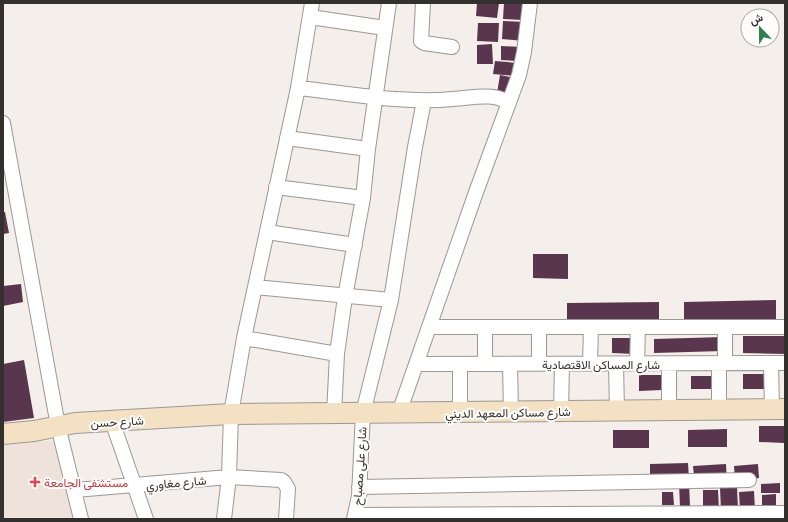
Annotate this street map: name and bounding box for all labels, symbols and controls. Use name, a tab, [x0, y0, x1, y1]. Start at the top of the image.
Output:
north arrow	[740, 8, 780, 48]
text: ش	[748, 10, 765, 28]
street label: شارع المساكن الاقتصادية	[542, 357, 660, 374]
street label: شارع مساكن المعهد الديني	[445, 404, 571, 424]
street label: شارع حسن	[90, 413, 144, 432]
street label: شارع على مصباح	[349, 426, 372, 506]
street label: شارع مغاوري	[145, 472, 207, 496]
place label: مستشفى الجامعة	[44, 475, 128, 491]
marker: مستشفى الجامعة	[29, 476, 41, 488]

